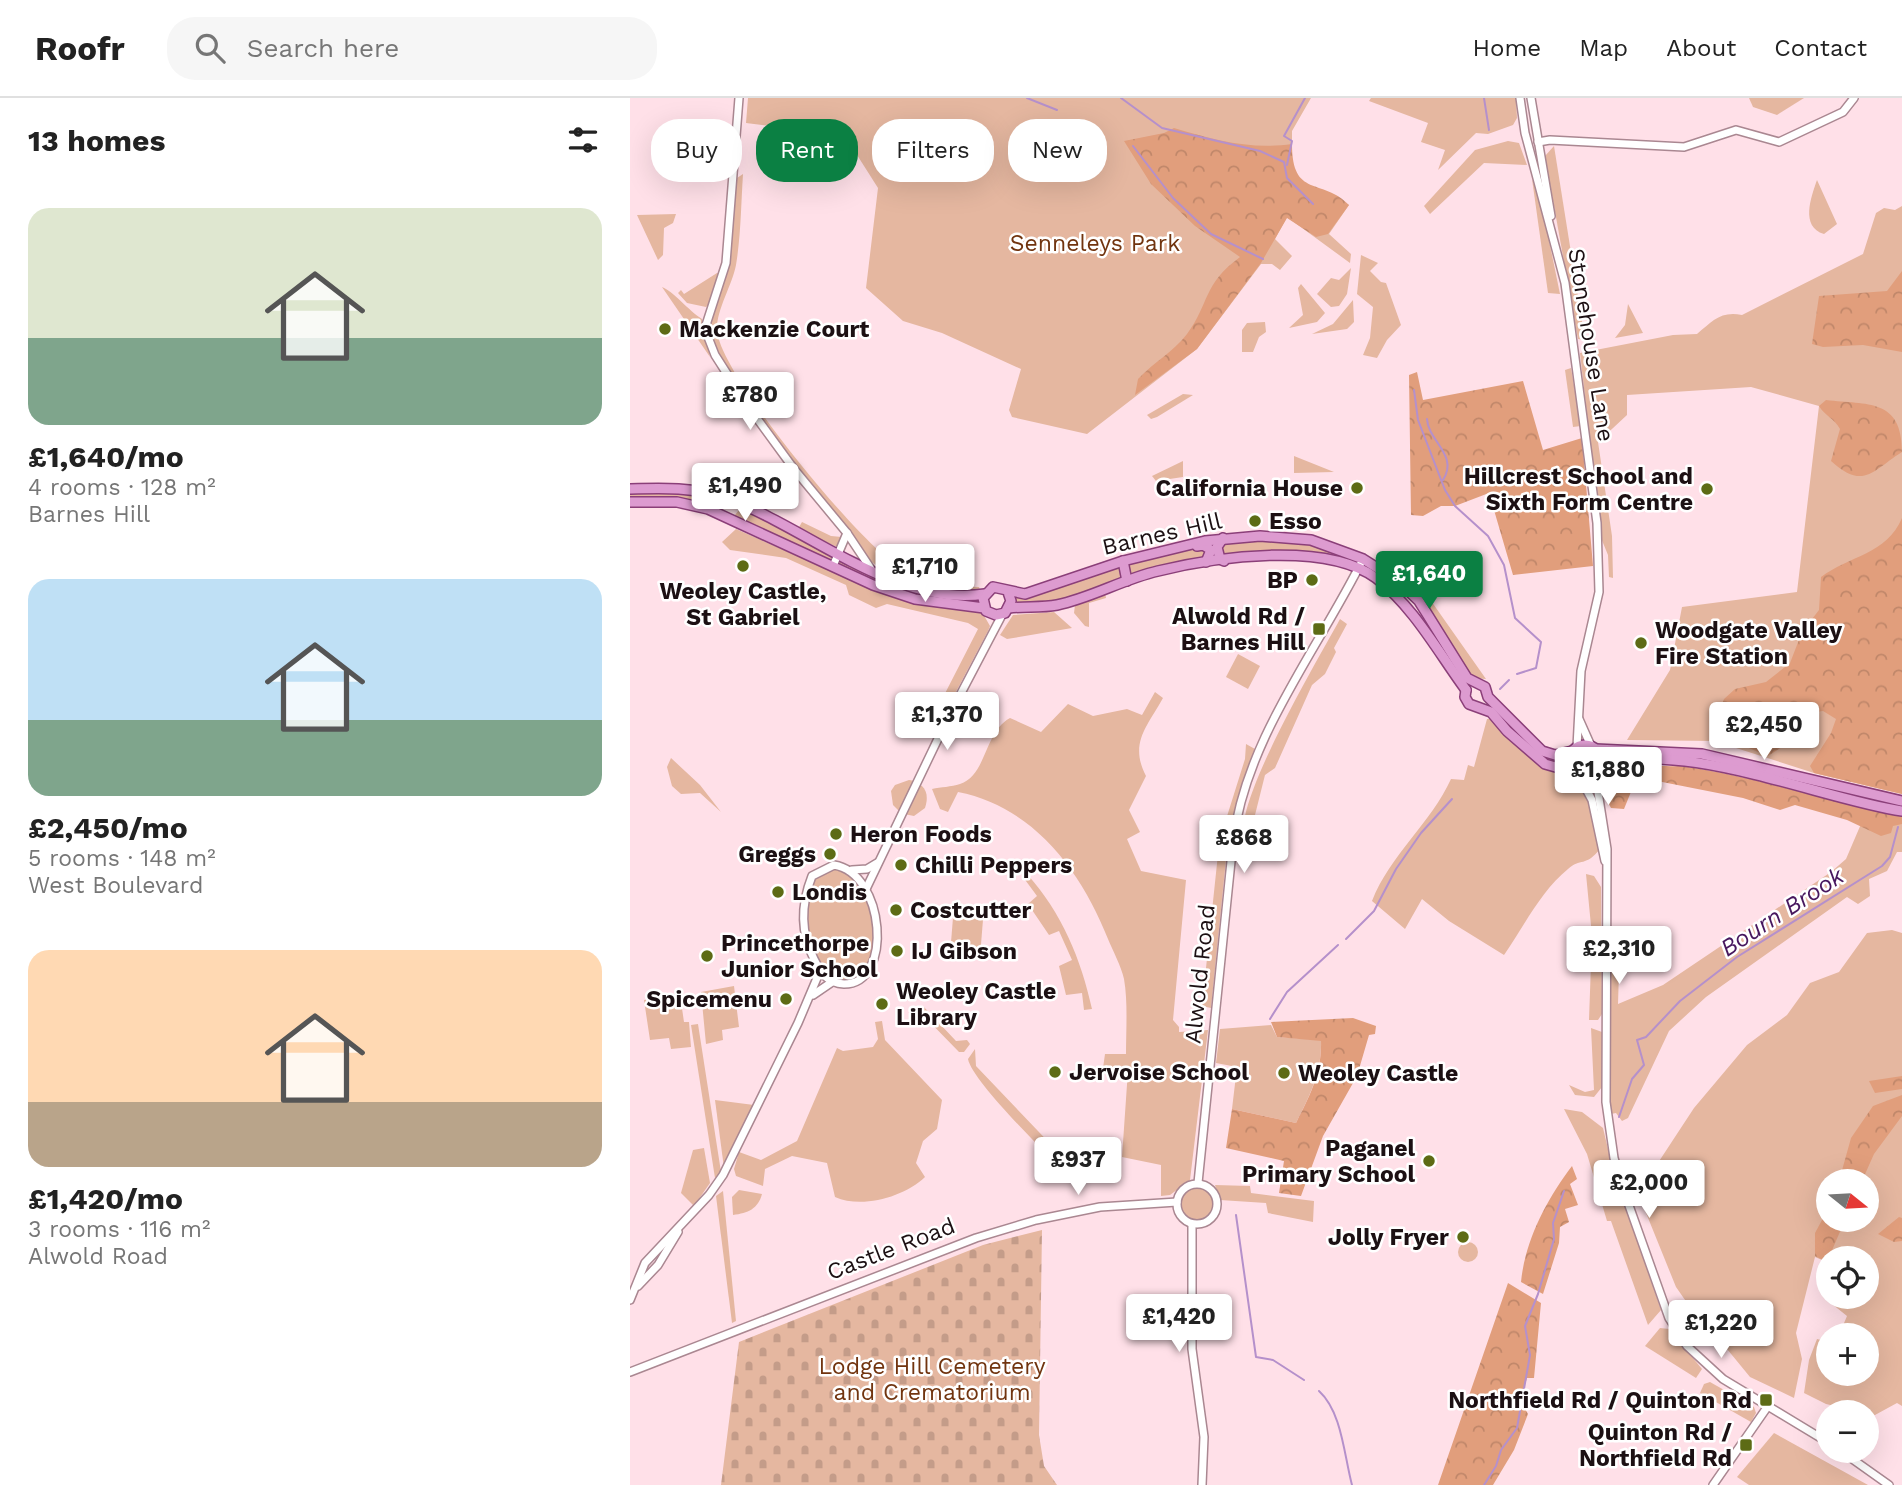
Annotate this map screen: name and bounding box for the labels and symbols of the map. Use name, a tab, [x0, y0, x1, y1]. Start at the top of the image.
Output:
park label: Senneleys Park	[1010, 230, 1180, 257]
street label: Stonehouse Lane	[1562, 246, 1620, 444]
place label: Mackenzie Court	[679, 316, 869, 343]
marker: Mackenzie Court	[657, 321, 673, 337]
pin: £780	[709, 372, 791, 432]
place label: Hillcrest School and Sixth Form Centre	[1464, 463, 1693, 516]
pin: £1,490	[688, 464, 802, 523]
place label: California House	[1156, 475, 1343, 502]
marker: California House	[1349, 480, 1365, 496]
marker: Hillcrest School and Sixth Form Centre	[1699, 481, 1715, 497]
street label: Barnes Hill	[1100, 507, 1224, 561]
place label: Esso	[1269, 508, 1322, 535]
marker: Esso	[1247, 513, 1263, 529]
pin: £1,710	[868, 545, 982, 604]
pin: £1,640	[1372, 552, 1486, 611]
marker: Weoley Castle, St Gabriel	[735, 558, 751, 574]
place label: BP	[1267, 567, 1298, 594]
marker: BP	[1304, 572, 1320, 588]
place label: Weoley Castle, St Gabriel	[659, 578, 827, 631]
place label: Alwold Rd / Barnes Hill	[1172, 603, 1305, 656]
place label: Woodgate Valley Fire Station	[1655, 617, 1842, 670]
marker: Alwold Rd / Barnes Hill	[1311, 621, 1327, 637]
marker: Woodgate Valley Fire Station	[1633, 635, 1649, 651]
pin: £1,370	[890, 692, 1004, 752]
pin: £2,450	[1707, 702, 1821, 762]
pin: £1,880	[1551, 748, 1665, 807]
pin: £868	[1203, 816, 1285, 875]
place label: Heron Foods	[850, 821, 992, 848]
marker: Heron Foods	[828, 826, 844, 842]
place label: Greggs	[738, 841, 816, 868]
marker: Greggs	[822, 846, 838, 862]
place label: Chilli Peppers	[915, 852, 1072, 879]
marker: Chilli Peppers	[893, 857, 909, 873]
water label: Bourn Brook	[1715, 861, 1850, 962]
place label: Londis	[792, 879, 867, 906]
marker: Londis	[770, 884, 786, 900]
place label: Costcutter	[910, 897, 1032, 924]
marker: Costcutter	[888, 902, 904, 918]
street label: Alwold Road	[1179, 903, 1221, 1045]
pin: £2,310	[1562, 926, 1676, 986]
place label: Princethorpe Junior School	[721, 930, 878, 983]
place label: IJ Gibson	[911, 938, 1017, 965]
marker: IJ Gibson	[889, 943, 905, 959]
marker: Princethorpe Junior School	[699, 948, 715, 964]
place label: Weoley Castle Library	[896, 978, 1056, 1031]
place label: Spicemenu	[646, 986, 772, 1013]
marker: Spicemenu	[778, 991, 794, 1007]
marker: Weoley Castle Library	[874, 996, 890, 1012]
place label: Jervoise School	[1069, 1059, 1249, 1086]
place label: Weoley Castle	[1298, 1060, 1458, 1087]
marker: Jervoise School	[1047, 1064, 1063, 1080]
marker: Weoley Castle	[1276, 1065, 1292, 1081]
place label: Paganel Primary School	[1242, 1135, 1415, 1188]
pin: £937	[1037, 1138, 1119, 1197]
marker: Paganel Primary School	[1421, 1153, 1437, 1169]
pin: £2,000	[1592, 1160, 1706, 1220]
north arrow	[1816, 1169, 1880, 1232]
street label: Castle Road	[823, 1212, 959, 1286]
place label: Jolly Fryer	[1328, 1224, 1449, 1251]
marker: Jolly Fryer	[1455, 1229, 1471, 1245]
pin: £1,420	[1122, 1294, 1236, 1354]
pin: £1,220	[1664, 1300, 1778, 1360]
park label: Lodge Hill Cemetery and Crematorium	[818, 1353, 1046, 1406]
place label: Northfield Rd / Quinton Rd	[1448, 1387, 1752, 1414]
marker: Northfield Rd / Quinton Rd	[1758, 1392, 1774, 1408]
place label: Quinton Rd / Northfield Rd	[1579, 1419, 1732, 1472]
marker: Quinton Rd / Northfield Rd	[1738, 1437, 1754, 1453]

